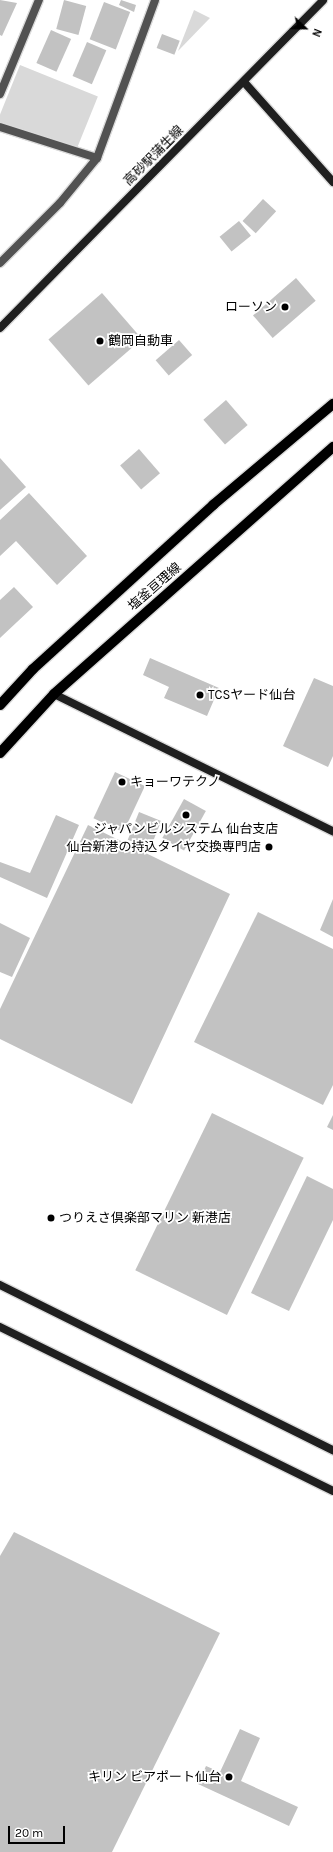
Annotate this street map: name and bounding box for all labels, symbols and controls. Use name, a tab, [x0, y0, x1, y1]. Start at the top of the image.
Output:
north arrow	[285, 8, 325, 48]
text: N	[309, 27, 324, 39]
street label: 高砂駅蒲生線	[121, 123, 187, 189]
place label: ローソン	[225, 299, 277, 315]
marker: ローソン	[280, 302, 290, 312]
place label: 鶴岡自動車	[108, 333, 173, 349]
marker: 鶴岡自動車	[95, 336, 105, 346]
street label: 塩釜亘理線	[125, 560, 185, 614]
place label: TCSヤード仙台	[208, 687, 295, 703]
marker: TCSヤード仙台	[195, 690, 205, 700]
place label: キョーワテクノ	[130, 774, 221, 790]
marker: キョーワテクノ	[117, 777, 127, 787]
marker: ジャパンビルシステム 仙台支店	[181, 810, 191, 820]
place label: ジャパンビルシステム 仙台支店	[93, 821, 279, 837]
place label: 仙台新港の持込タイヤ交換専門店	[66, 839, 261, 855]
marker: 仙台新港の持込タイヤ交換専門店	[264, 842, 274, 852]
place label: つりえさ倶楽部マリン 新港店	[59, 1210, 231, 1226]
marker: つりえさ倶楽部マリン 新港店	[46, 1213, 56, 1223]
place label: キリン ビアポート仙台	[88, 1769, 221, 1785]
marker: キリン ビアポート仙台	[224, 1772, 234, 1782]
scale bar	[10, 1818, 67, 1844]
text: 20 m	[15, 1826, 43, 1840]

